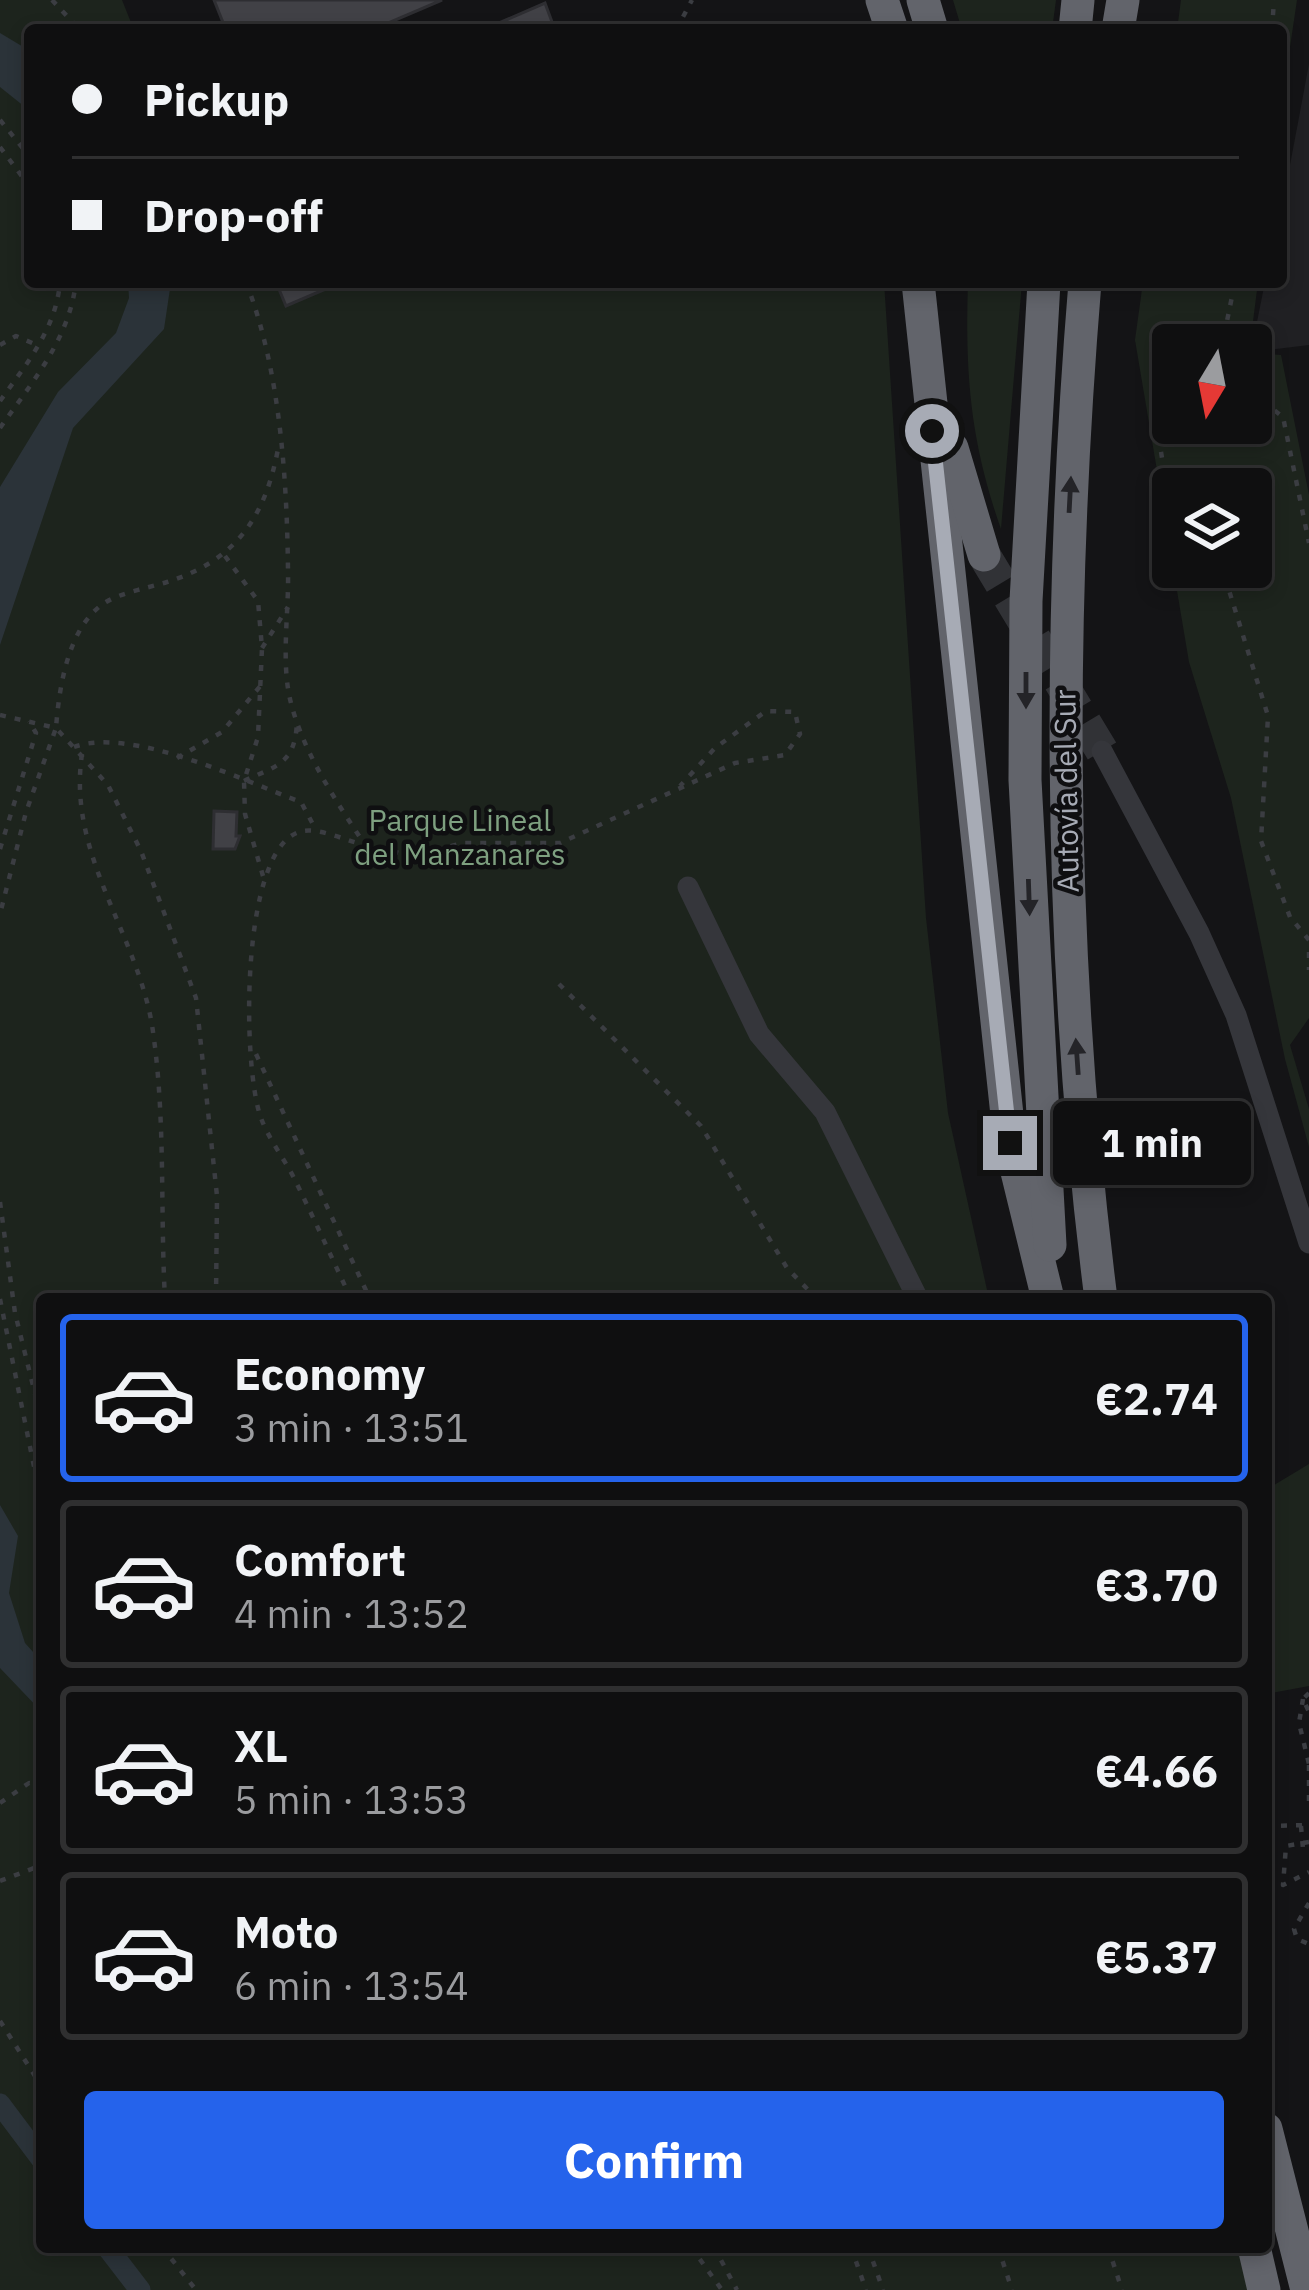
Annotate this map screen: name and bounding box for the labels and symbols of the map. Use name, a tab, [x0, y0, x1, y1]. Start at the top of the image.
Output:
north arrow	[1152, 324, 1272, 444]
route start	[905, 404, 959, 458]
one-way arrow	[1061, 475, 1080, 513]
one-way arrow	[1016, 672, 1035, 710]
street label: Autovía del Sur	[1044, 689, 1087, 893]
park label: Parque Lineal del Manzanares	[354, 800, 566, 873]
one-way arrow	[1019, 879, 1038, 917]
one-way arrow	[1068, 1038, 1087, 1075]
callout: 1 min	[1052, 1101, 1250, 1185]
route end	[983, 1116, 1037, 1170]

